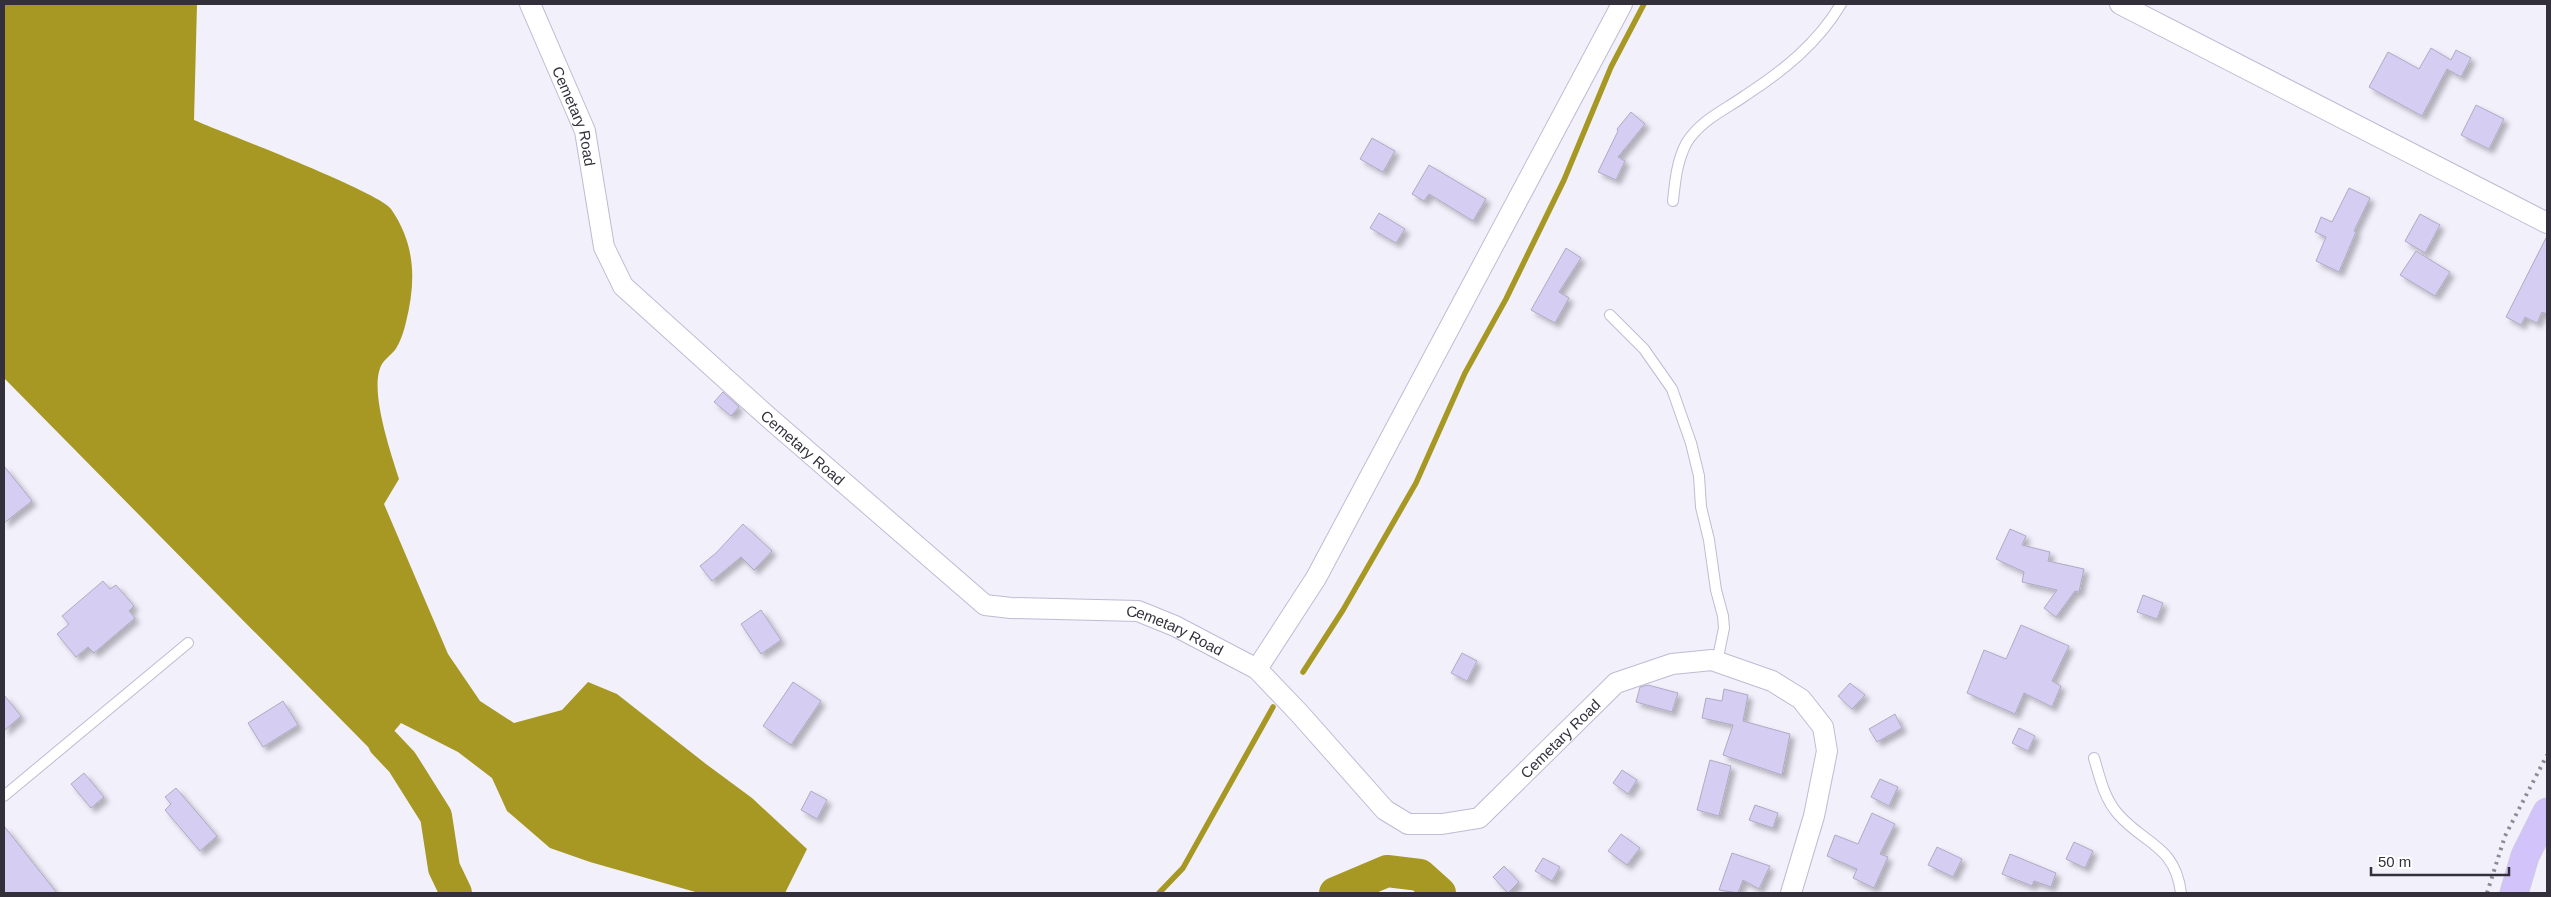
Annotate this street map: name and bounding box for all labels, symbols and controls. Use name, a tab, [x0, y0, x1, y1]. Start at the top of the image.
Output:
street label: Cemetary Road	[549, 63, 599, 167]
street label: Cemetary Road	[758, 406, 848, 488]
street label: Cemetary Road	[1126, 602, 1226, 658]
street label: Cemetary Road	[1516, 695, 1603, 781]
scale bar	[2371, 844, 2508, 876]
text: 50 m	[2378, 853, 2411, 870]

